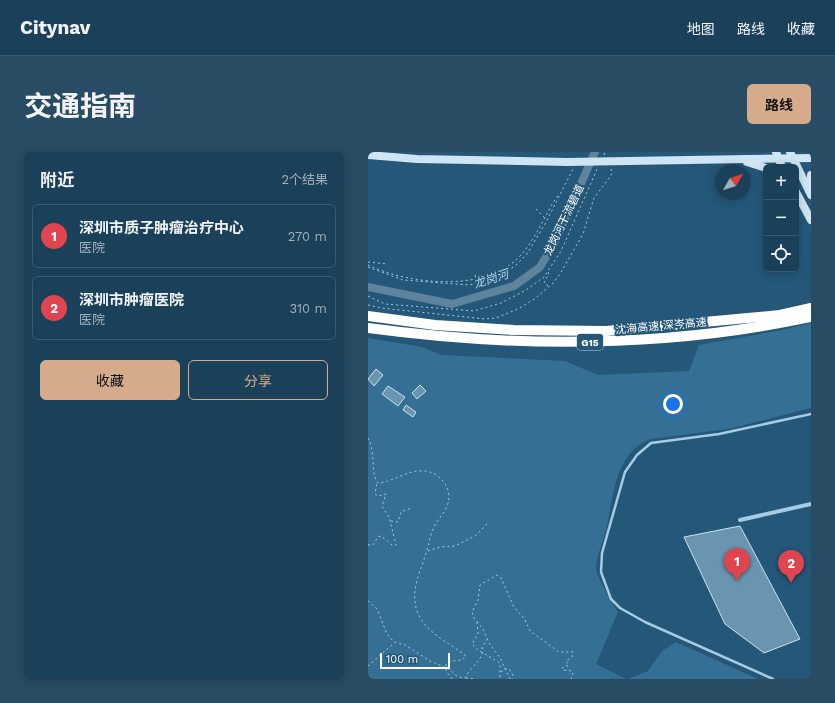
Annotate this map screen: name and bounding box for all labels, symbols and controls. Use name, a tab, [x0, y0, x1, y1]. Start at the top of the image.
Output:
text: Citynav	[20, 16, 91, 39]
text: 地图	[687, 21, 715, 37]
text: 路线	[737, 21, 765, 37]
text: 收藏	[787, 21, 815, 37]
button: 路线	[747, 84, 811, 124]
text: 交通指南	[24, 90, 136, 123]
north arrow	[715, 164, 751, 200]
map controls	[763, 164, 799, 272]
button: +	[763, 164, 799, 200]
text: 附近	[40, 170, 74, 190]
text: 2个结果	[281, 172, 328, 187]
street label: 龙岗河干流碧道	[541, 183, 587, 257]
button: −	[763, 200, 799, 236]
text: 深圳市质子肿瘤治疗中心	[79, 219, 244, 237]
text: 1	[51, 229, 57, 244]
text: 270 m	[288, 229, 327, 244]
button: locate	[763, 236, 799, 272]
text: 医院	[79, 240, 105, 255]
water label: 龙岗河	[472, 266, 512, 291]
text: 深圳市肿瘤医院	[79, 291, 184, 309]
text: 2	[50, 301, 58, 316]
text: 310 m	[289, 301, 327, 316]
text: 医院	[79, 312, 105, 327]
street label: 沈海高速 深岑高速	[615, 316, 707, 336]
road number: G15	[577, 334, 603, 350]
button: 收藏	[40, 360, 180, 400]
button: 分享	[188, 360, 328, 400]
your location	[663, 394, 683, 414]
pin: 1	[724, 548, 750, 581]
pin: 2	[778, 550, 804, 583]
scale bar	[380, 651, 450, 670]
text: 100 m	[386, 653, 418, 666]

